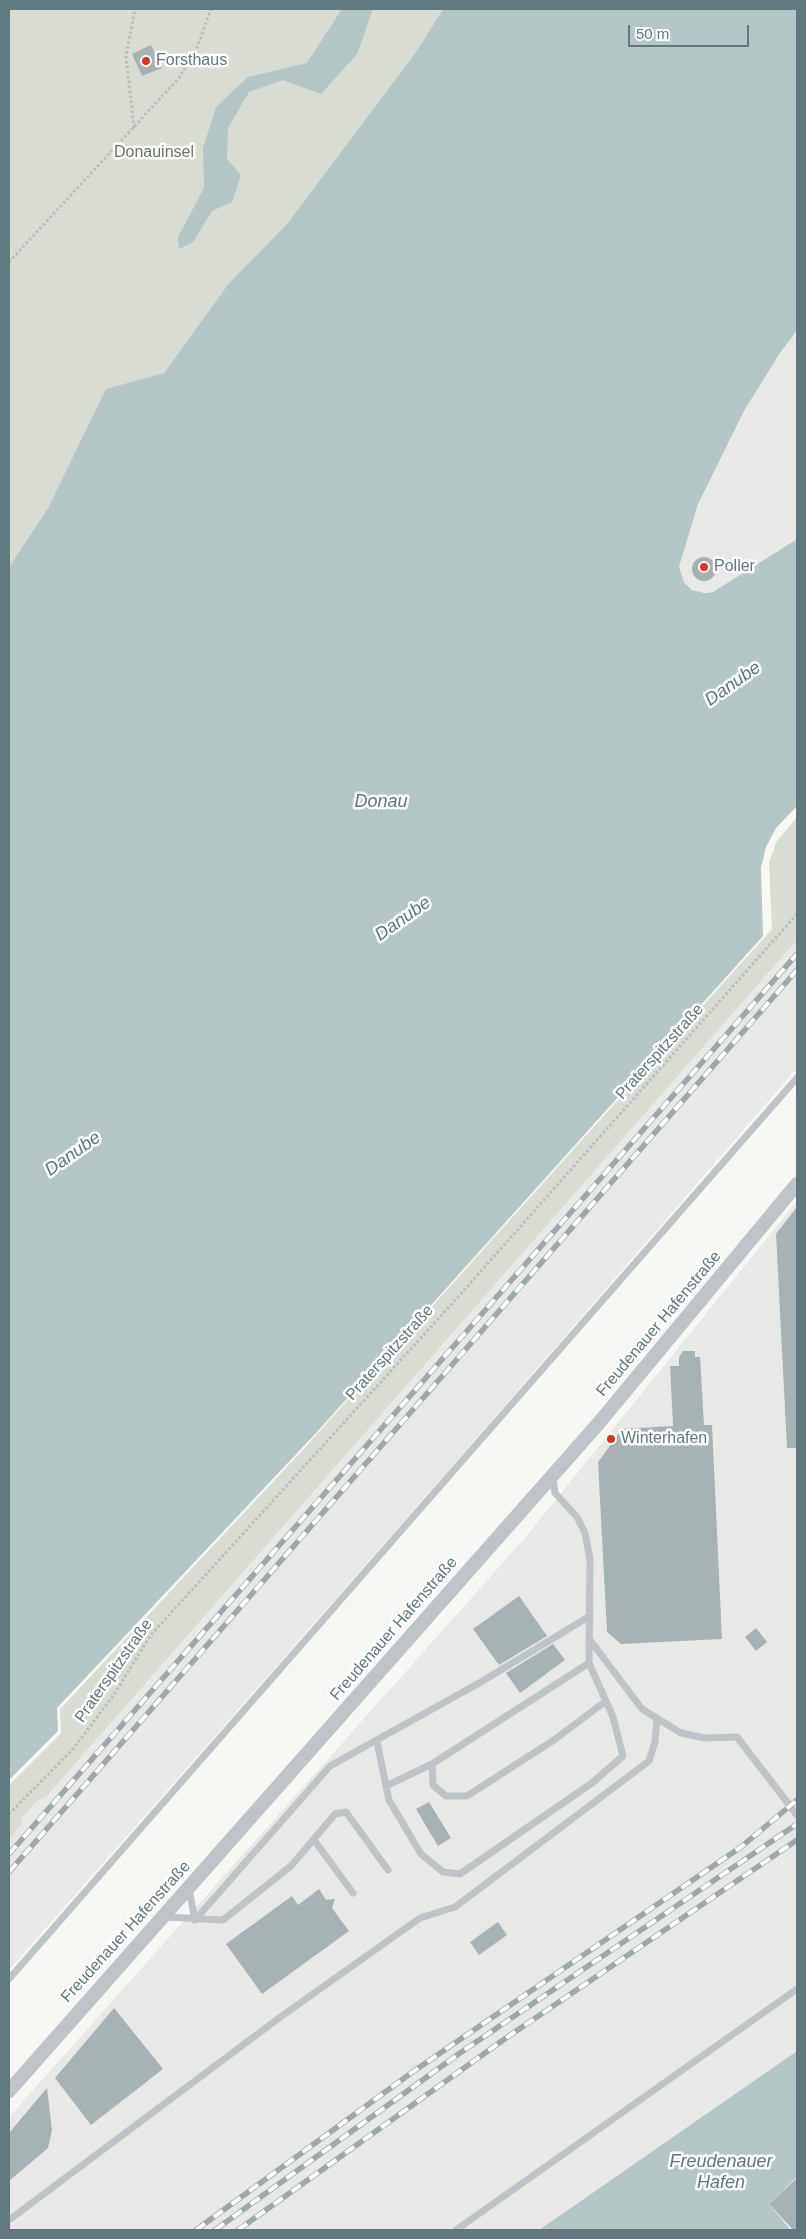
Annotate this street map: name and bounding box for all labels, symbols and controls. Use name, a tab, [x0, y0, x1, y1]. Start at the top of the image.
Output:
scale bar	[631, 15, 752, 47]
text: 50 m	[636, 25, 669, 42]
place label: Forsthaus	[156, 51, 227, 71]
marker: Forsthaus	[140, 55, 152, 67]
park label: Donauinsel	[114, 143, 194, 163]
place label: Poller	[714, 557, 755, 577]
marker: Poller	[698, 561, 710, 573]
water label: Danube	[701, 657, 765, 711]
water label: Donau	[354, 791, 408, 813]
water label: Danube	[371, 892, 435, 946]
street label: Praterspitzstraße	[612, 1000, 708, 1104]
water label: Danube	[41, 1127, 105, 1181]
street label: Freudenauer Hafenstraße	[592, 1247, 726, 1401]
street label: Praterspitzstraße	[342, 1301, 438, 1405]
place label: Winterhafen	[621, 1429, 707, 1449]
marker: Winterhafen	[605, 1433, 617, 1445]
street label: Freudenauer Hafenstraße	[326, 1553, 462, 1705]
street label: Praterspitzstraße	[71, 1616, 157, 1726]
street label: Freudenauer Hafenstraße	[57, 1857, 195, 2007]
water label: Freudenauer Hafen	[669, 2151, 773, 2194]

